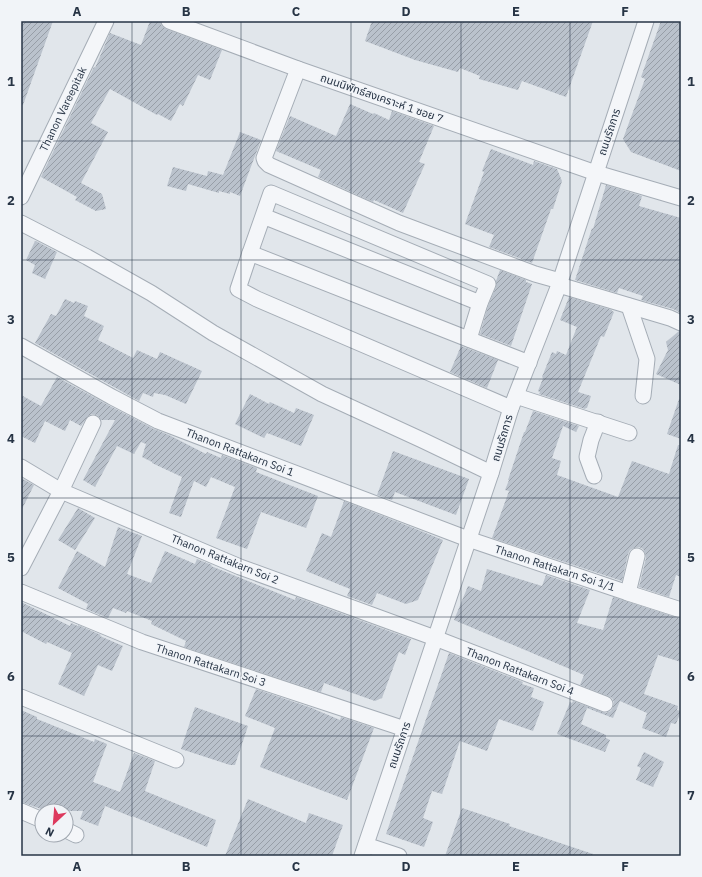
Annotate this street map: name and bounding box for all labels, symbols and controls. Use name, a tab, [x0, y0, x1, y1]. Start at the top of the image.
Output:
text: A	[73, 3, 82, 20]
text: B	[182, 3, 191, 20]
text: C	[292, 3, 301, 20]
text: D	[401, 3, 411, 20]
text: E	[512, 3, 520, 20]
text: F	[621, 3, 629, 20]
street label: Thanon Vareepitak	[36, 64, 90, 154]
street label: ถนนนิพัทธ์สงเคราะห์ 1 ซอย 7	[319, 70, 445, 126]
text: 1	[7, 73, 15, 90]
text: 1	[687, 73, 695, 90]
street label: ถนนรัถการ	[595, 107, 623, 157]
text: 2	[7, 192, 15, 209]
text: 2	[687, 192, 695, 209]
text: 3	[7, 311, 15, 328]
text: 3	[687, 311, 695, 328]
street label: ถนนรัถการ	[488, 413, 516, 463]
street label: Thanon Rattakarn Soi 1	[184, 425, 297, 479]
text: 4	[7, 430, 15, 447]
text: 4	[687, 430, 695, 447]
street label: Thanon Rattakarn Soi 2	[169, 531, 281, 587]
street label: Thanon Rattakarn Soi 1/1	[493, 542, 617, 594]
text: 5	[7, 549, 15, 566]
text: 5	[687, 549, 695, 566]
street label: Thanon Rattakarn Soi 3	[154, 641, 268, 689]
street label: Thanon Rattakarn Soi 4	[464, 644, 577, 698]
text: 6	[7, 668, 15, 685]
text: 6	[687, 668, 695, 685]
street label: ถนนรัถการ	[384, 720, 414, 770]
text: 7	[7, 787, 15, 804]
text: 7	[687, 787, 695, 804]
north arrow	[34, 803, 74, 843]
text: N	[43, 824, 56, 840]
text: A	[73, 858, 82, 875]
text: B	[182, 858, 191, 875]
text: C	[292, 858, 301, 875]
text: D	[401, 858, 411, 875]
text: E	[512, 858, 520, 875]
text: F	[621, 858, 629, 875]

